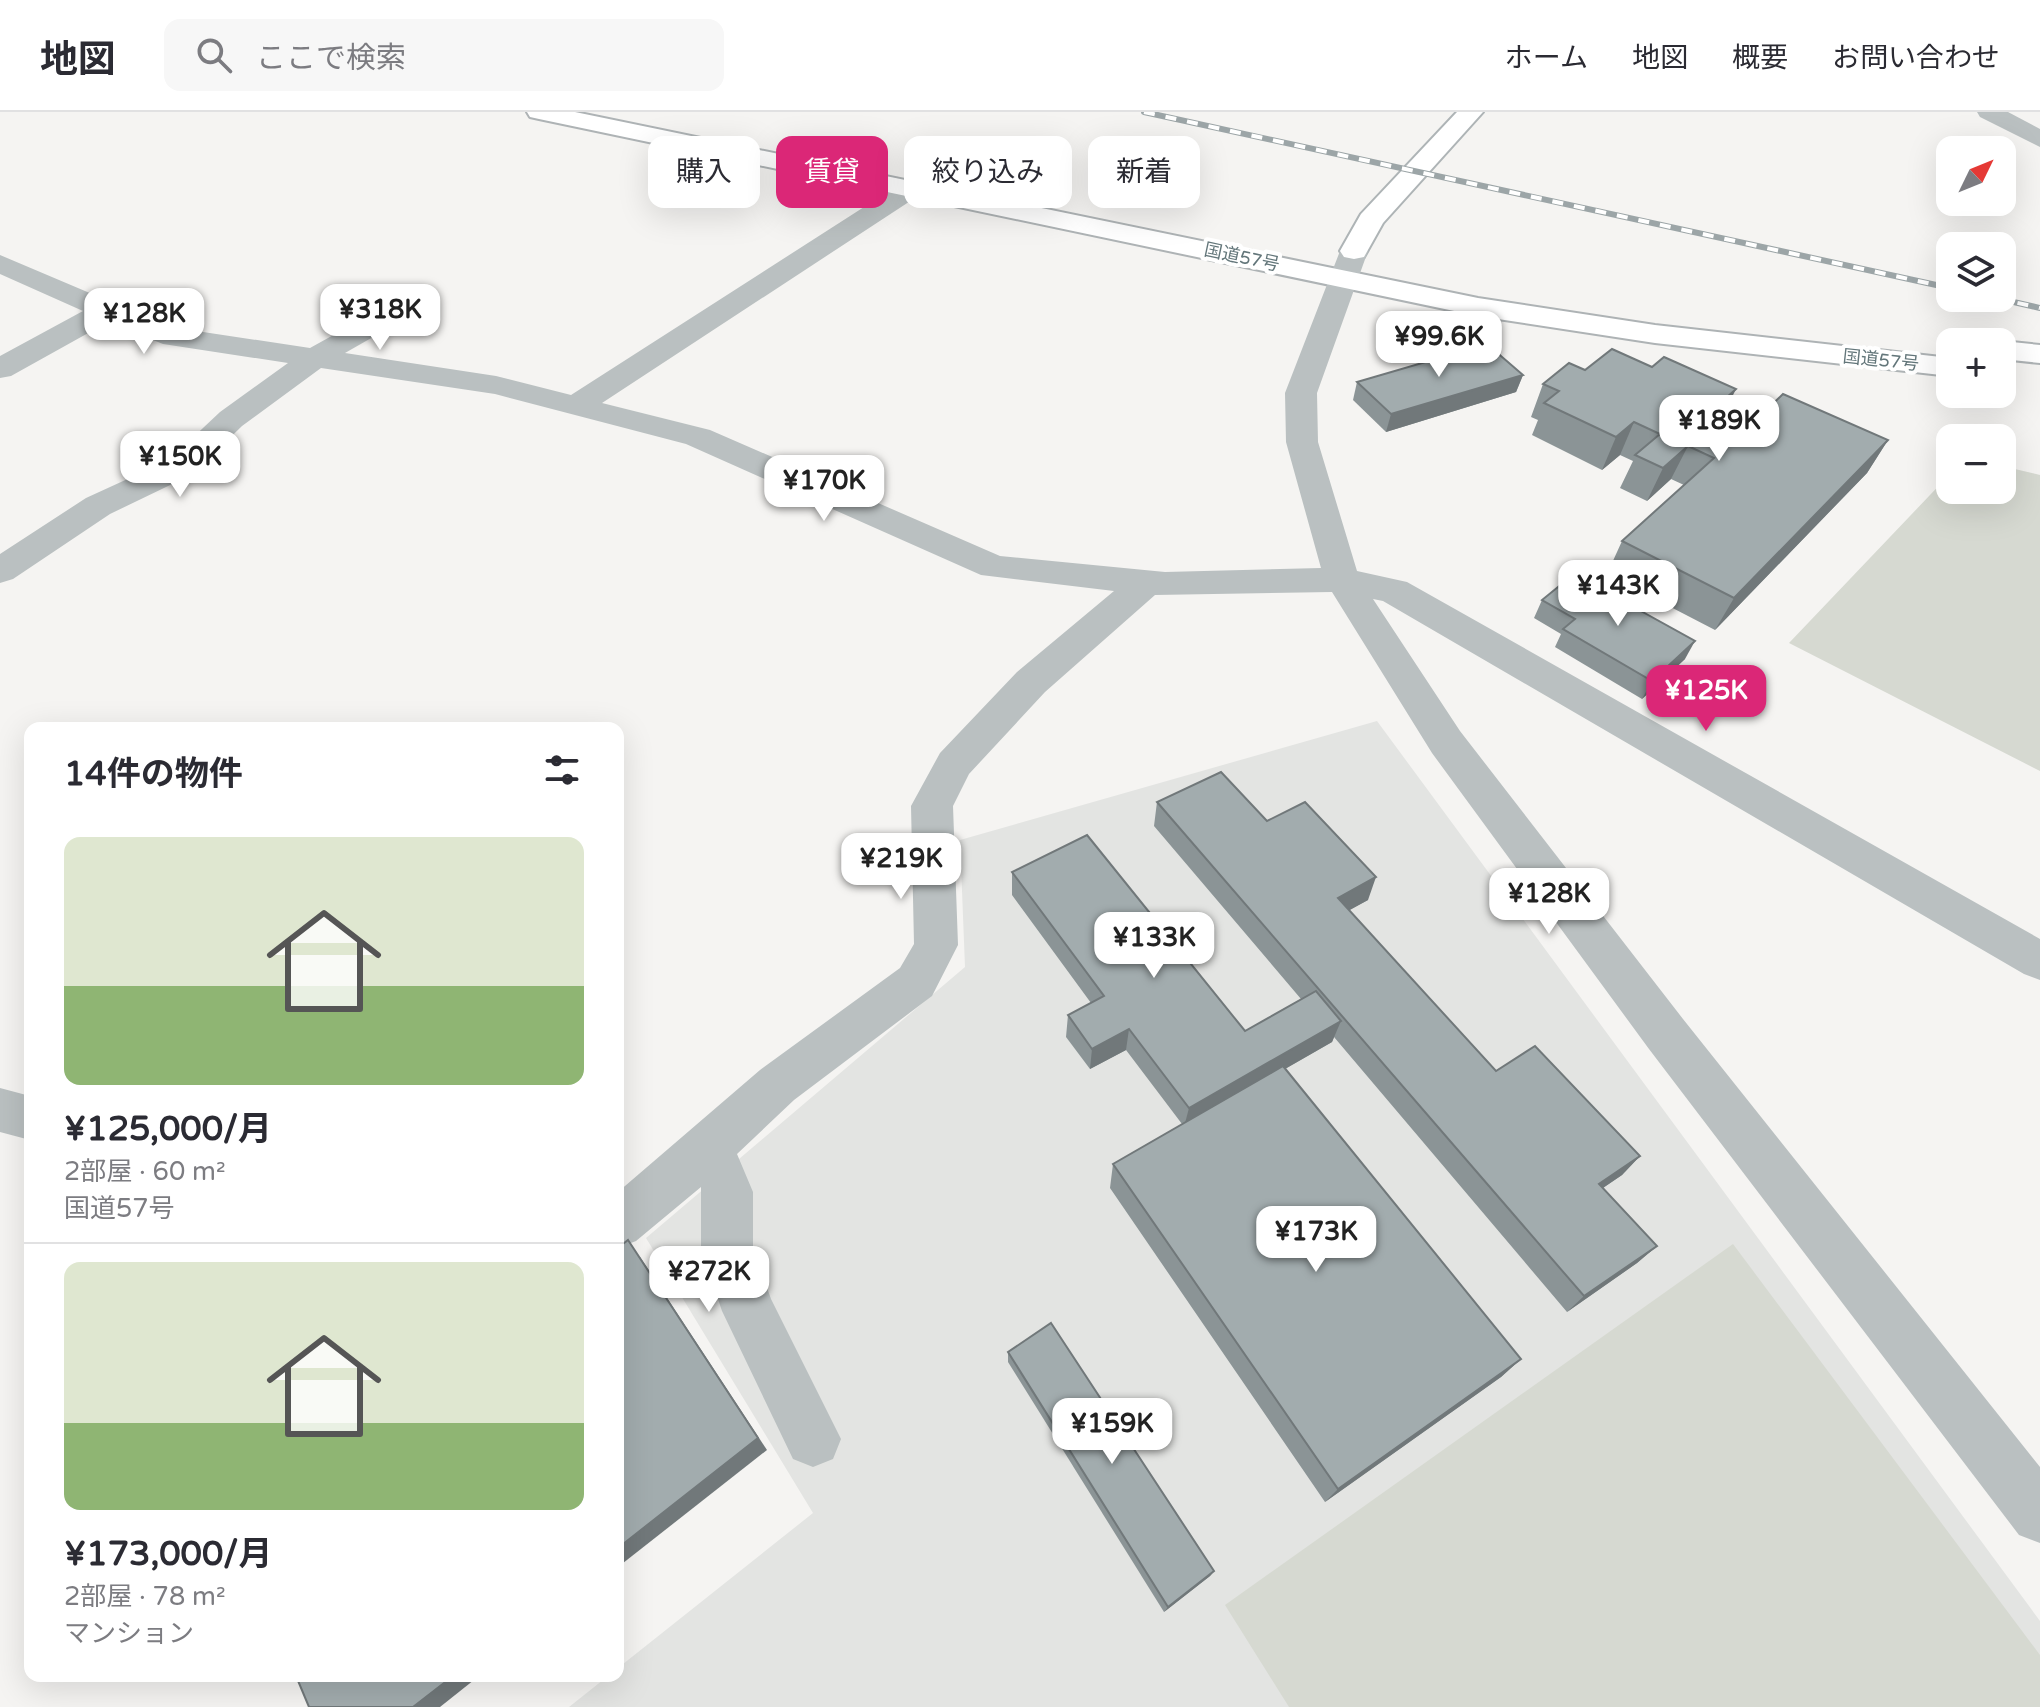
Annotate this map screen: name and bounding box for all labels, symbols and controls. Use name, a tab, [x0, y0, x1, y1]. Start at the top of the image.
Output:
search box	[164, 19, 724, 91]
icon: search	[192, 33, 236, 77]
text: 地図	[40, 37, 116, 83]
text: ここで検索	[256, 40, 406, 77]
text: ホーム	[1505, 41, 1588, 75]
text: 地図	[1632, 41, 1688, 75]
text: 概要	[1732, 41, 1788, 75]
text: お問い合わせ	[1832, 41, 2000, 75]
chip: 購入	[648, 136, 760, 208]
chip: 賃貸	[776, 136, 888, 208]
chip: 絞り込み	[904, 136, 1072, 208]
chip: 新着	[1088, 136, 1200, 208]
north arrow	[1936, 136, 2016, 216]
map controls	[1936, 136, 2016, 504]
button: layers	[1936, 232, 2016, 312]
street label: 国道57号	[1202, 238, 1282, 276]
pin: ¥318K	[324, 284, 436, 352]
pin: ¥128K	[88, 288, 200, 356]
text: ¥318K	[338, 294, 422, 325]
text: ¥128K	[102, 298, 186, 329]
pin: ¥99.6K	[1374, 311, 1504, 379]
text: ¥99.6K	[1394, 321, 1484, 352]
button: +	[1936, 328, 2016, 408]
street label: 国道57号	[1842, 345, 1920, 375]
pin: ¥189K	[1663, 395, 1775, 463]
text: ¥189K	[1677, 405, 1761, 436]
button: −	[1936, 424, 2016, 504]
pin: ¥150K	[124, 431, 236, 499]
text: ¥150K	[138, 441, 222, 472]
pin: ¥170K	[768, 455, 880, 523]
text: ¥170K	[782, 465, 866, 496]
pin: ¥143K	[1562, 560, 1674, 628]
text: ¥143K	[1576, 570, 1660, 601]
pin: ¥125K	[1650, 665, 1762, 733]
text: ¥125K	[1664, 675, 1748, 706]
icon: filters	[540, 748, 584, 792]
text: 14件の物件	[64, 754, 243, 795]
pin: ¥219K	[845, 833, 957, 901]
text: ¥219K	[859, 843, 943, 874]
pin: ¥128K	[1493, 868, 1605, 936]
text: ¥128K	[1507, 878, 1591, 909]
icon: home	[252, 889, 396, 1033]
pin: ¥133K	[1098, 912, 1210, 980]
text: ¥133K	[1112, 922, 1196, 953]
text: ¥125,000/月	[64, 1109, 272, 1150]
text: 2部屋 · 60 m²	[64, 1156, 226, 1187]
text: 国道57号	[64, 1193, 175, 1224]
pin: ¥173K	[1260, 1206, 1372, 1274]
text: ¥173K	[1274, 1216, 1358, 1247]
pin: ¥272K	[653, 1246, 765, 1314]
text: ¥272K	[667, 1256, 751, 1287]
icon: home	[252, 1314, 396, 1458]
pin: ¥159K	[1056, 1398, 1168, 1466]
text: ¥159K	[1070, 1408, 1154, 1439]
text: ¥173,000/月	[64, 1534, 272, 1575]
text: 2部屋 · 78 m²	[64, 1581, 226, 1612]
text: マンション	[64, 1618, 194, 1649]

